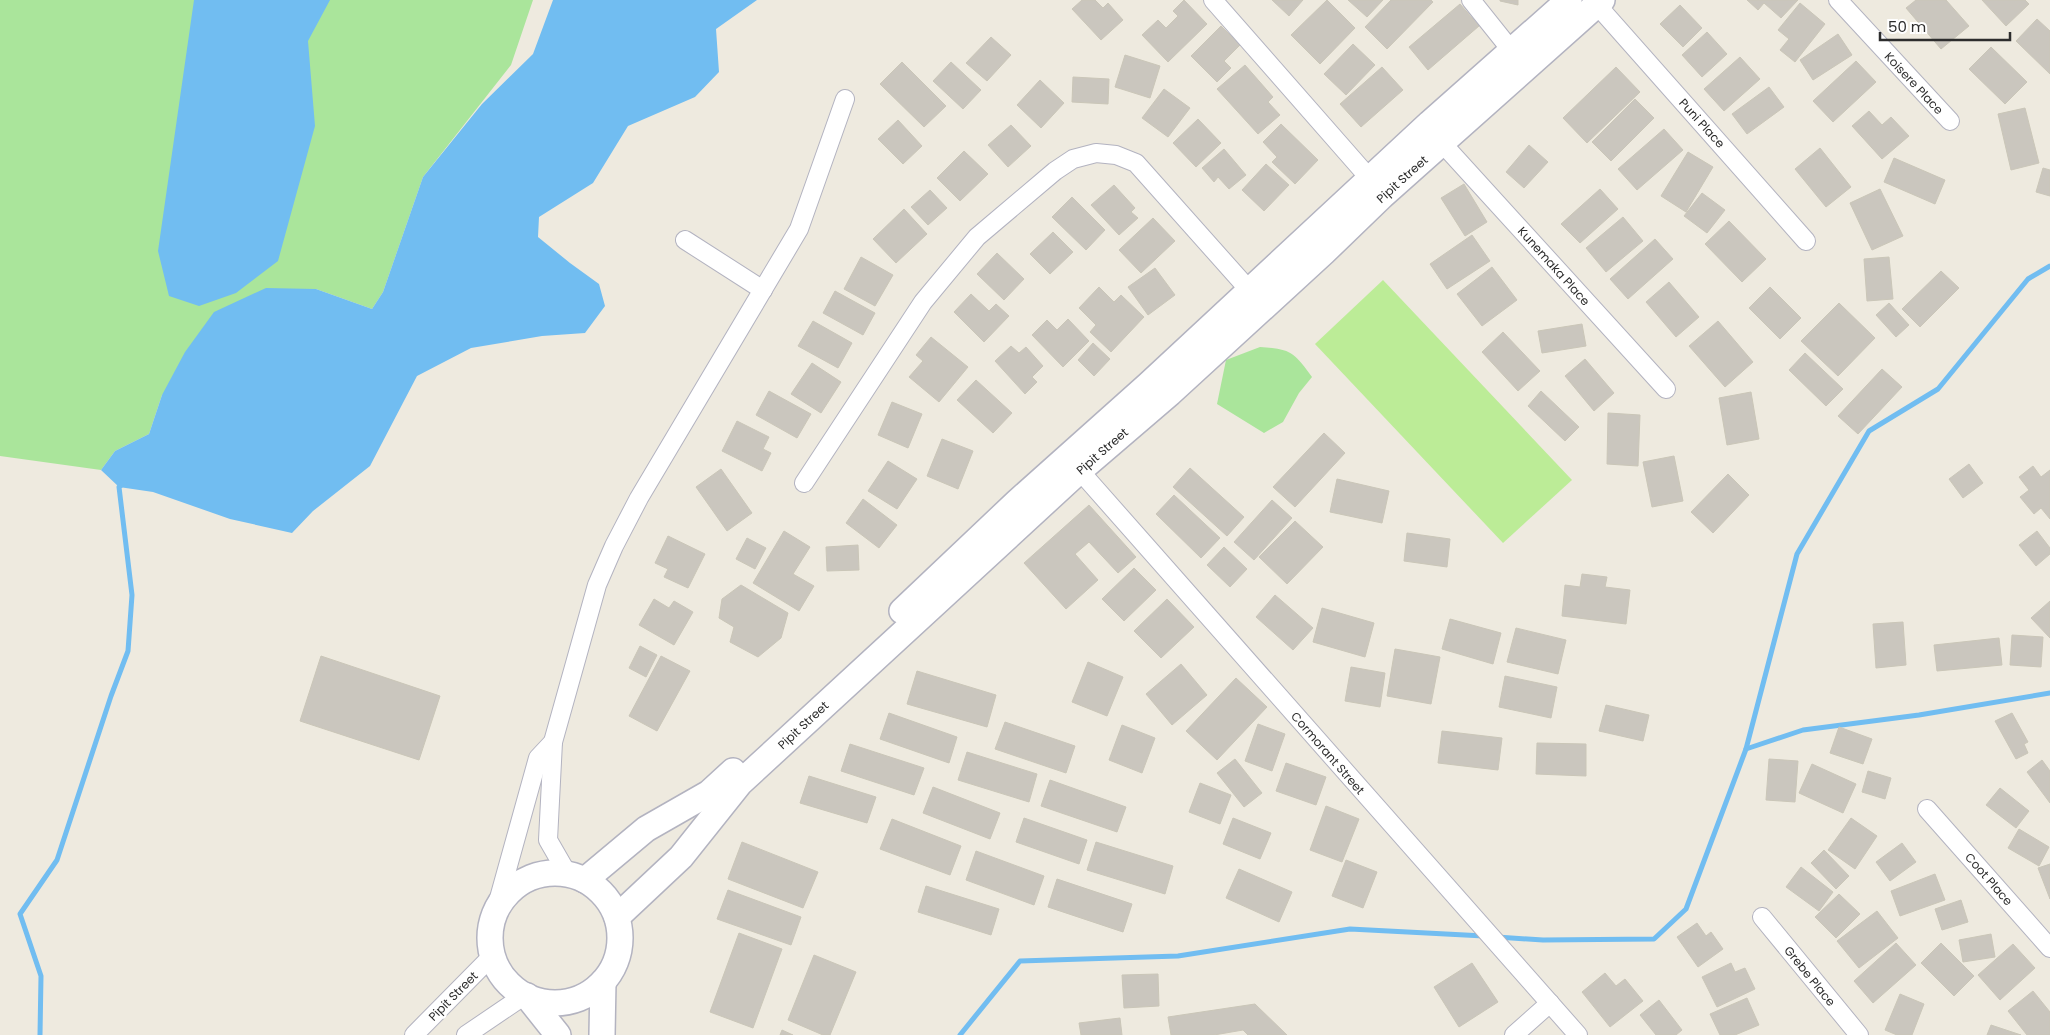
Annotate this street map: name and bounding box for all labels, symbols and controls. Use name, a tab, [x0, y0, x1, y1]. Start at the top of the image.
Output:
scale bar	[1880, 10, 2010, 42]
text: 50 m	[1888, 16, 1926, 37]
street label: Koisere Place	[1881, 48, 1947, 118]
street label: Puni Place	[1675, 95, 1729, 151]
street label: Pipit Street	[1373, 151, 1431, 207]
street label: Kunemaka Place	[1514, 223, 1594, 309]
street label: Pipit Street	[1072, 424, 1132, 478]
street label: Pipit Street	[774, 697, 832, 753]
street label: Cormorant Street	[1287, 708, 1369, 798]
street label: Coot Place	[1961, 849, 2017, 909]
street label: Grebe Place	[1781, 942, 1839, 1010]
street label: Pipit Street	[424, 967, 482, 1025]

